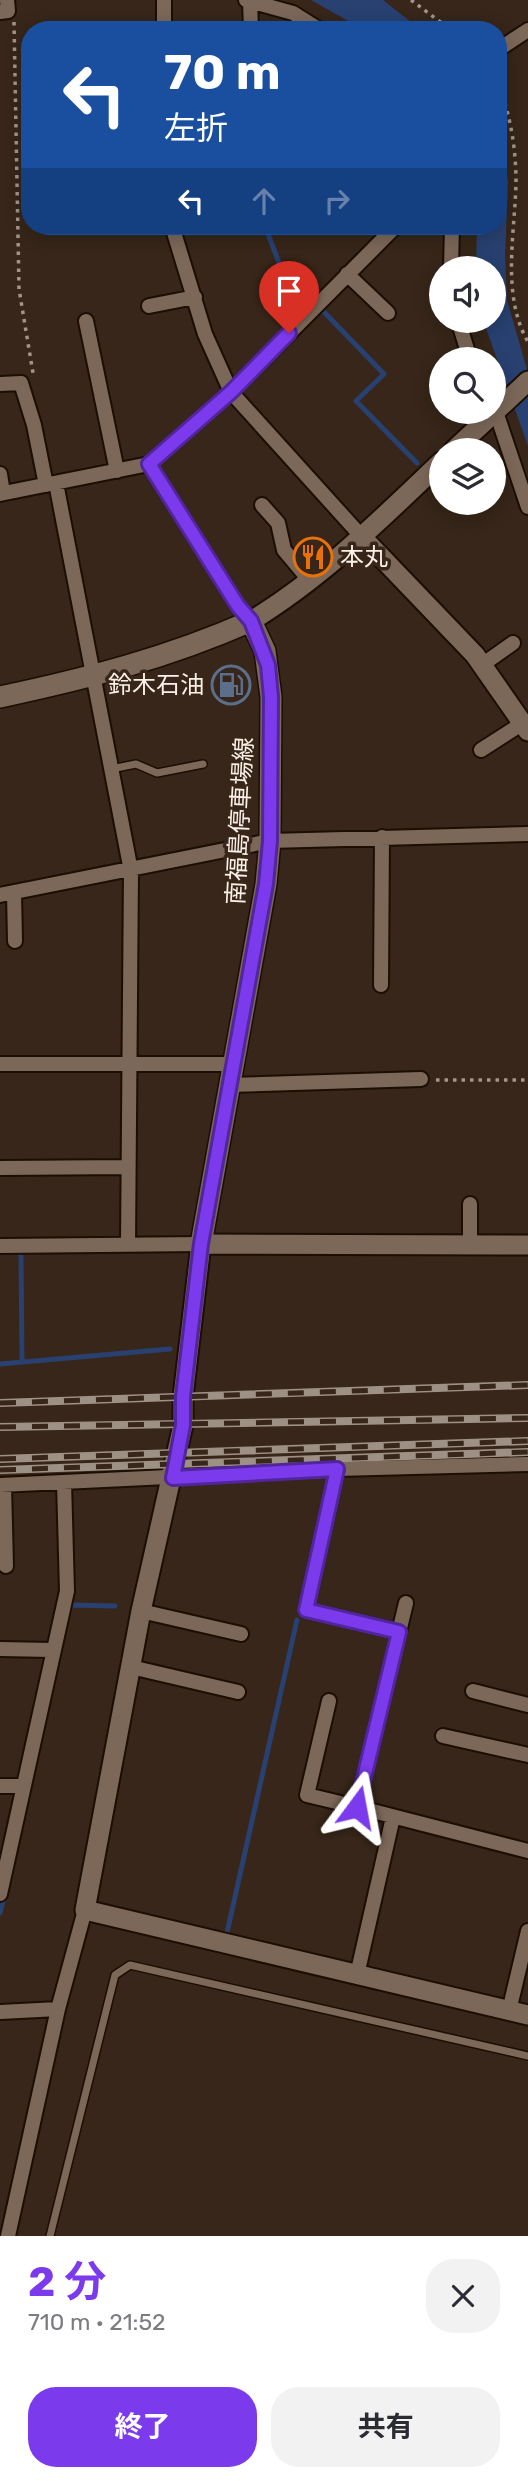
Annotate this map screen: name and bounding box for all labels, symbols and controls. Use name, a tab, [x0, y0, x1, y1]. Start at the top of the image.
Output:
text: 70 m	[164, 43, 281, 101]
icon: left	[49, 49, 140, 140]
text: 左折	[164, 109, 228, 147]
icon: left	[172, 182, 210, 220]
icon: ahead	[245, 182, 283, 220]
icon: right	[318, 182, 356, 220]
map controls	[429, 256, 506, 515]
button: sound	[429, 256, 506, 333]
pin	[259, 261, 319, 333]
icon: arrive	[270, 272, 308, 310]
button: search	[429, 347, 506, 424]
button: layers	[429, 438, 506, 515]
restaurant icon: 本丸	[292, 536, 334, 578]
place label: 本丸	[340, 543, 388, 571]
fuel station icon: 鈴木石油	[210, 664, 252, 706]
place label: 鈴木石油	[108, 671, 204, 699]
street label: 南福島停車場線	[222, 736, 258, 906]
position arrow	[320, 1770, 394, 1844]
text: 2 分	[28, 2257, 106, 2307]
button: close	[426, 2259, 500, 2333]
text: 710 m · 21:52	[28, 2308, 166, 2336]
button: 終了	[28, 2387, 257, 2467]
button: 共有	[271, 2387, 500, 2467]

